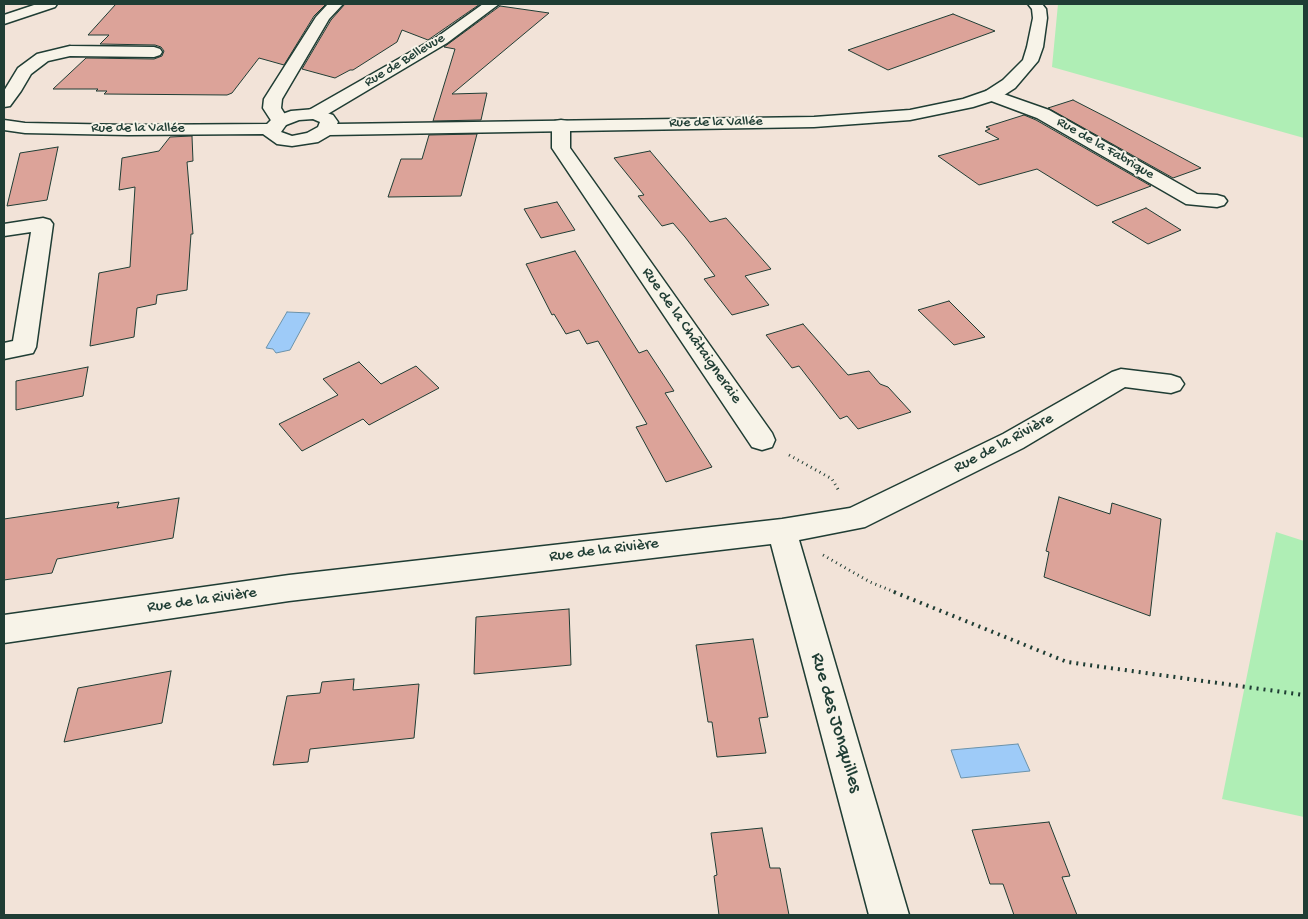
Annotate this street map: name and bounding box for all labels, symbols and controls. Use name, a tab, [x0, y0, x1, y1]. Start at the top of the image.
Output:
street label: Rue de Bellevue	[362, 30, 448, 92]
street label: Rue de la Vallée	[669, 114, 763, 132]
street label: Rue de la Fabrique	[1053, 114, 1157, 184]
street label: Rue de la Vallée	[91, 121, 185, 137]
street label: Rue de la Châtaigneraie	[637, 264, 745, 408]
street label: Rue de la Rivière	[951, 410, 1057, 478]
street label: Rue de la Rivière	[548, 535, 660, 567]
street label: Rue de la Rivière	[146, 584, 258, 618]
street label: Rue des Jonquilles	[804, 651, 866, 795]

